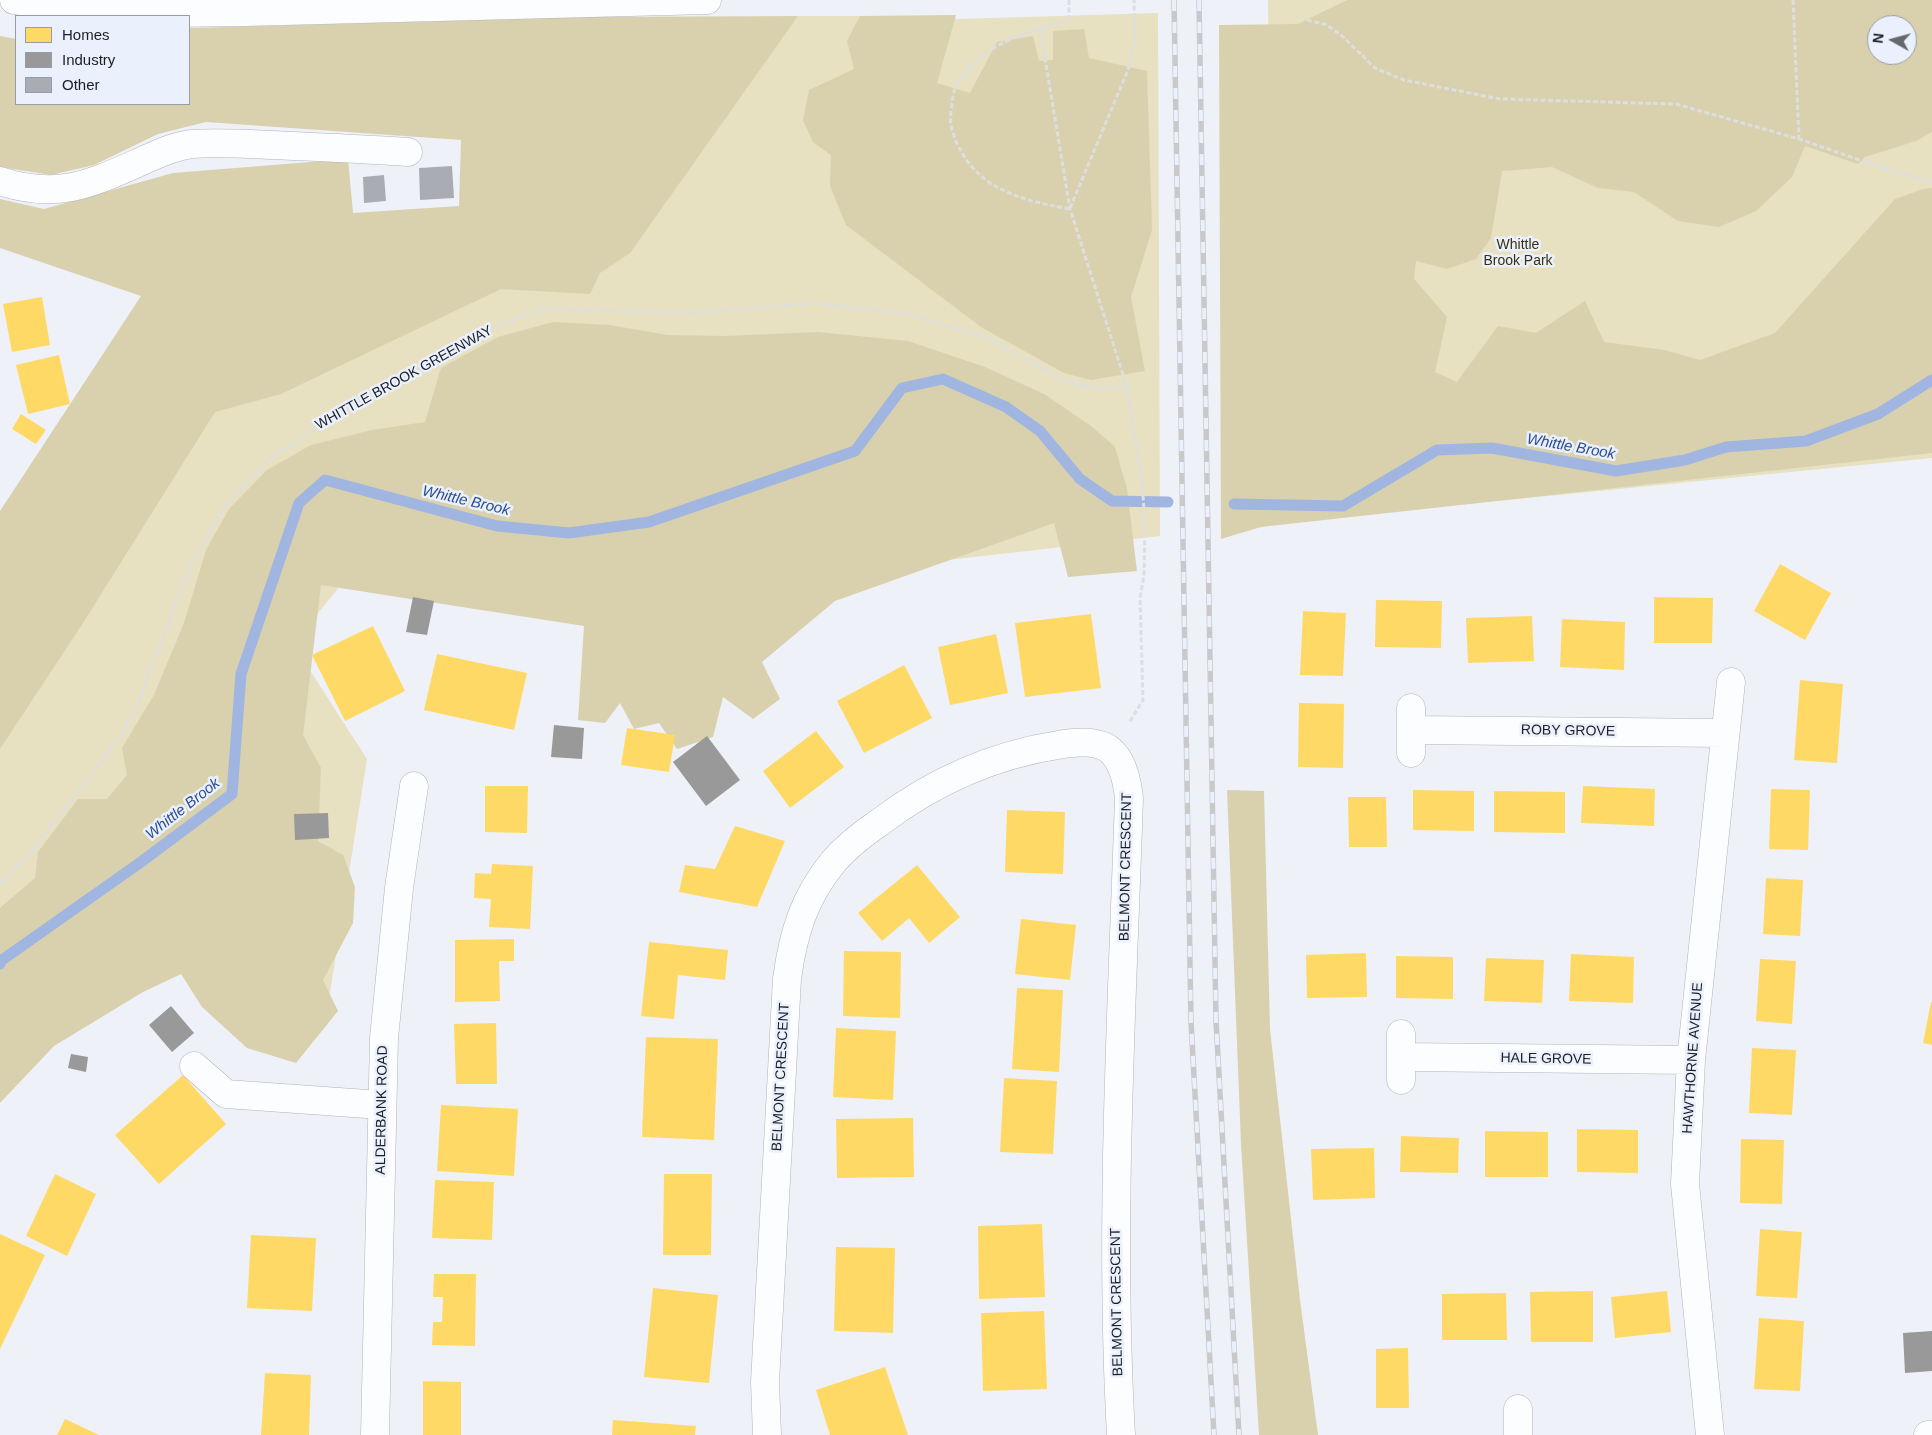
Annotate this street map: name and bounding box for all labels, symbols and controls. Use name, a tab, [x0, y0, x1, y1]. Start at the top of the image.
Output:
legend	[15, 15, 190, 105]
north arrow	[1867, 15, 1917, 65]
text: Homes	[62, 26, 110, 43]
text: N	[1870, 32, 1887, 44]
text: Industry	[62, 51, 115, 68]
text: Other	[62, 76, 100, 93]
park label: Whittle Brook Park	[1483, 237, 1553, 270]
street label: WHITTLE BROOK GREENWAY	[313, 322, 495, 434]
water label: Whittle Brook	[1526, 430, 1616, 464]
water label: Whittle Brook	[421, 482, 511, 520]
street label: ROBY GROVE	[1521, 722, 1615, 740]
water label: Whittle Brook	[142, 774, 224, 844]
street label: BELMONT CRESCENT	[1116, 793, 1136, 941]
street label: HAWTHORNE AVENUE	[1679, 982, 1707, 1134]
street label: BELMONT CRESCENT	[769, 1002, 793, 1152]
street label: ALDERBANK ROAD	[372, 1045, 392, 1175]
street label: HALE GROVE	[1500, 1050, 1592, 1068]
street label: BELMONT CRESCENT	[1107, 1228, 1127, 1376]

